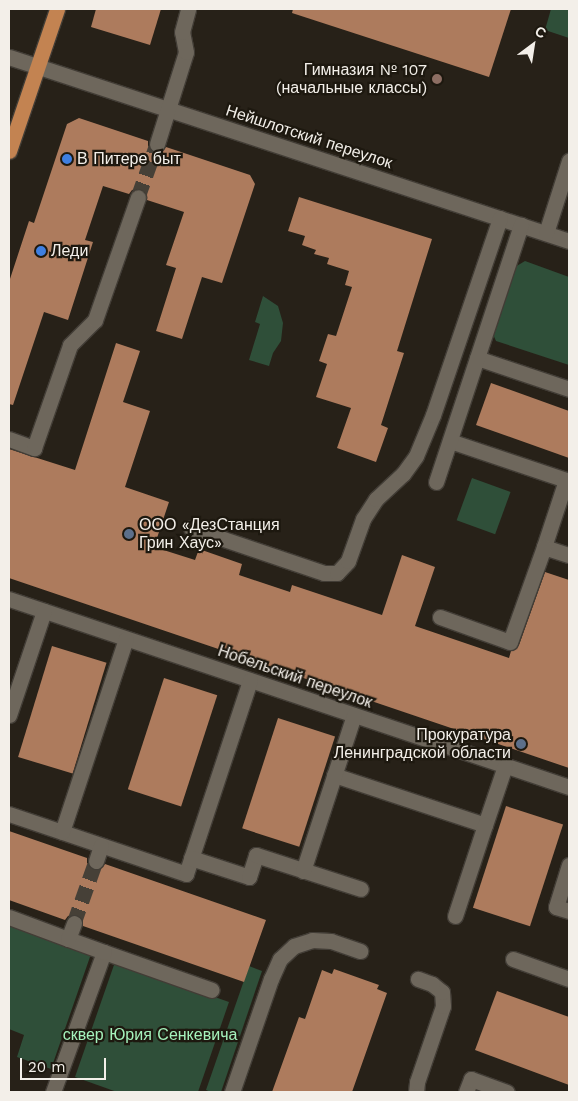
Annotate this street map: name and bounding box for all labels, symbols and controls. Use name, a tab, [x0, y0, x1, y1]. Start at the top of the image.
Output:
north arrow	[508, 20, 558, 70]
text: С	[532, 23, 549, 42]
place label: Гимназия № 107 (начальные классы)	[276, 60, 427, 98]
marker: Гимназия № 107 (начальные классы)	[431, 73, 443, 85]
street label: Нейшлотский переулок	[223, 101, 395, 173]
place label: В Питере быт	[77, 149, 181, 169]
marker: В Питере быт	[61, 153, 73, 165]
place label: Леди	[51, 241, 88, 261]
marker: Леди	[35, 245, 47, 257]
place label: ООО «ДезСтанция Грин Хаус»	[139, 515, 280, 553]
marker: ООО «ДезСтанция Грин Хаус»	[123, 528, 135, 540]
street label: Нобельский переулок	[215, 642, 375, 712]
place label: Прокуратура Ленинградской области	[334, 725, 511, 763]
marker: Прокуратура Ленинградской области	[515, 738, 527, 750]
park label: сквер Юрия Сенкевича	[63, 1025, 237, 1045]
scale bar	[22, 1048, 109, 1080]
text: 20 m	[28, 1058, 66, 1076]

